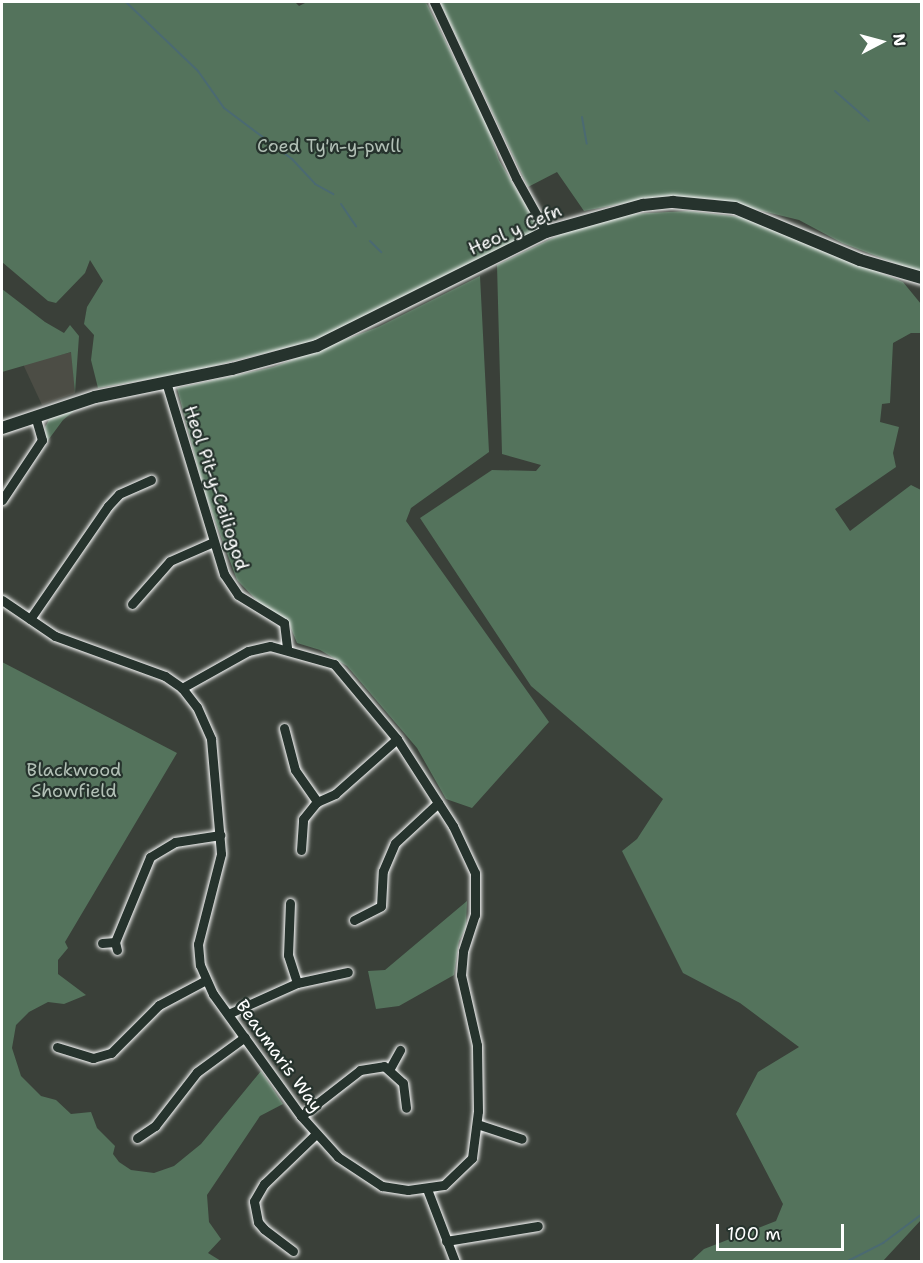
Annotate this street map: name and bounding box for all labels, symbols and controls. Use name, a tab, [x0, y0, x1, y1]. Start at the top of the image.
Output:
north arrow	[851, 12, 911, 72]
text: N	[888, 33, 911, 47]
park label: Coed Ty'n-y-pwll	[257, 135, 401, 157]
street label: Heol y Cefn	[465, 200, 565, 260]
street label: Heol Pit-y-Ceiliogod	[179, 403, 253, 573]
park label: Blackwood Showfield	[26, 760, 122, 802]
street label: Beaumaris Way	[231, 996, 327, 1116]
scale bar	[719, 1212, 846, 1250]
text: 100 m	[727, 1222, 781, 1246]

